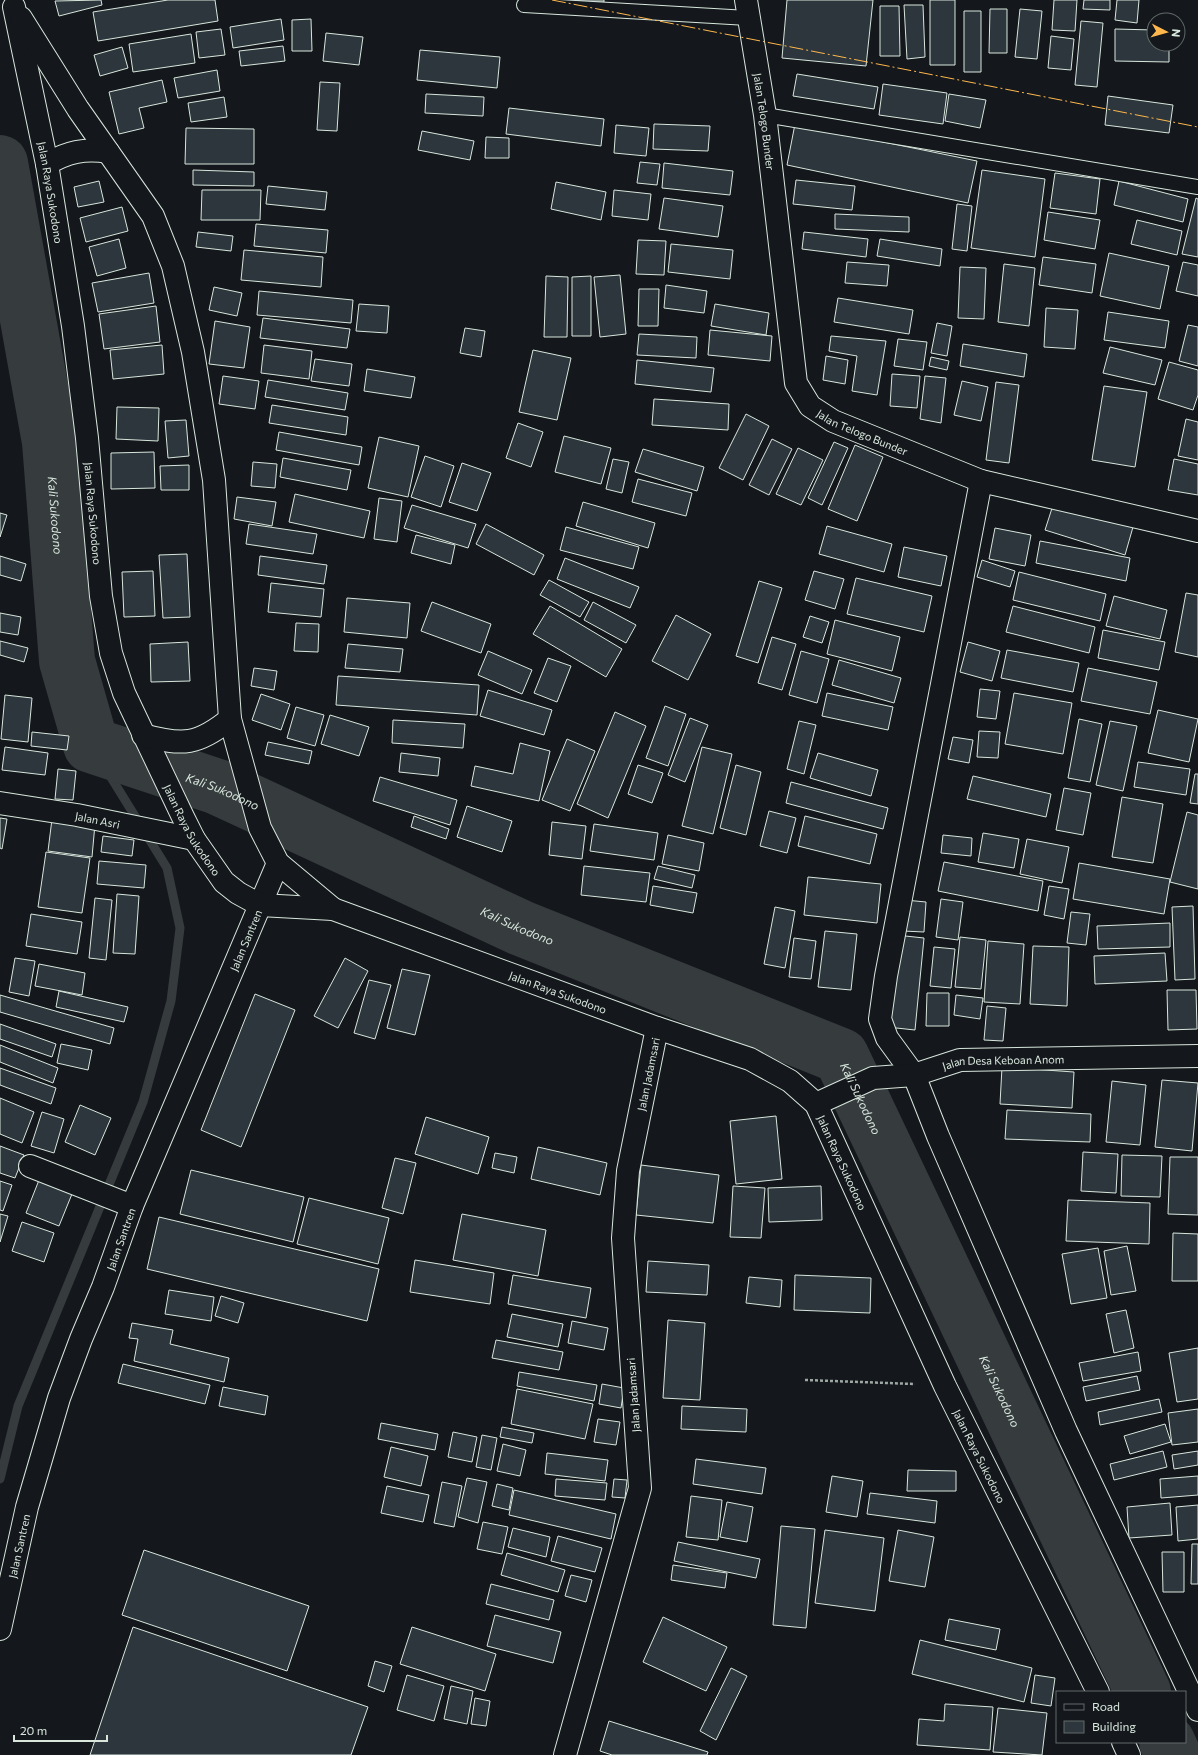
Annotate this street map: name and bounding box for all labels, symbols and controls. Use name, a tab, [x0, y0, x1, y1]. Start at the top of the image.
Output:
north arrow	[1146, 12, 1186, 52]
text: N	[1170, 28, 1183, 38]
street label: Jalan Telogo Bunder	[751, 72, 778, 171]
street label: Jalan Raya Sukodono	[35, 140, 66, 245]
street label: Jalan Telogo Bunder	[814, 406, 910, 457]
street label: Jalan Raya Sukodono	[82, 461, 105, 566]
water label: Kali Sukodono	[46, 476, 66, 555]
water label: Kali Sukodono	[184, 770, 262, 812]
street label: Jalan Raya Sukodono	[161, 782, 224, 878]
street label: Jalan Asri	[74, 808, 122, 830]
water label: Kali Sukodono	[479, 903, 556, 947]
street label: Jalan Santren	[226, 907, 264, 973]
street label: Jalan Raya Sukodono	[507, 968, 609, 1016]
street label: Jalan Jadamsari	[634, 1036, 661, 1112]
street label: Jalan Desa Keboan Anom	[940, 1052, 1064, 1073]
water label: Kali Sukodono	[838, 1060, 884, 1137]
street label: Jalan Raya Sukodono	[814, 1113, 870, 1212]
street label: Jalan Santren	[103, 1206, 137, 1272]
water label: Kali Sukodono	[977, 1353, 1023, 1429]
street label: Jalan Jadamsari	[624, 1357, 643, 1433]
street label: Jalan Raya Sukodono	[950, 1407, 1009, 1505]
street label: Jalan Santren	[5, 1513, 32, 1580]
legend	[1056, 1691, 1186, 1743]
text: Road	[1092, 1699, 1120, 1713]
scale bar	[14, 1717, 107, 1743]
text: Building	[1092, 1719, 1136, 1733]
text: 20 m	[20, 1723, 47, 1737]

